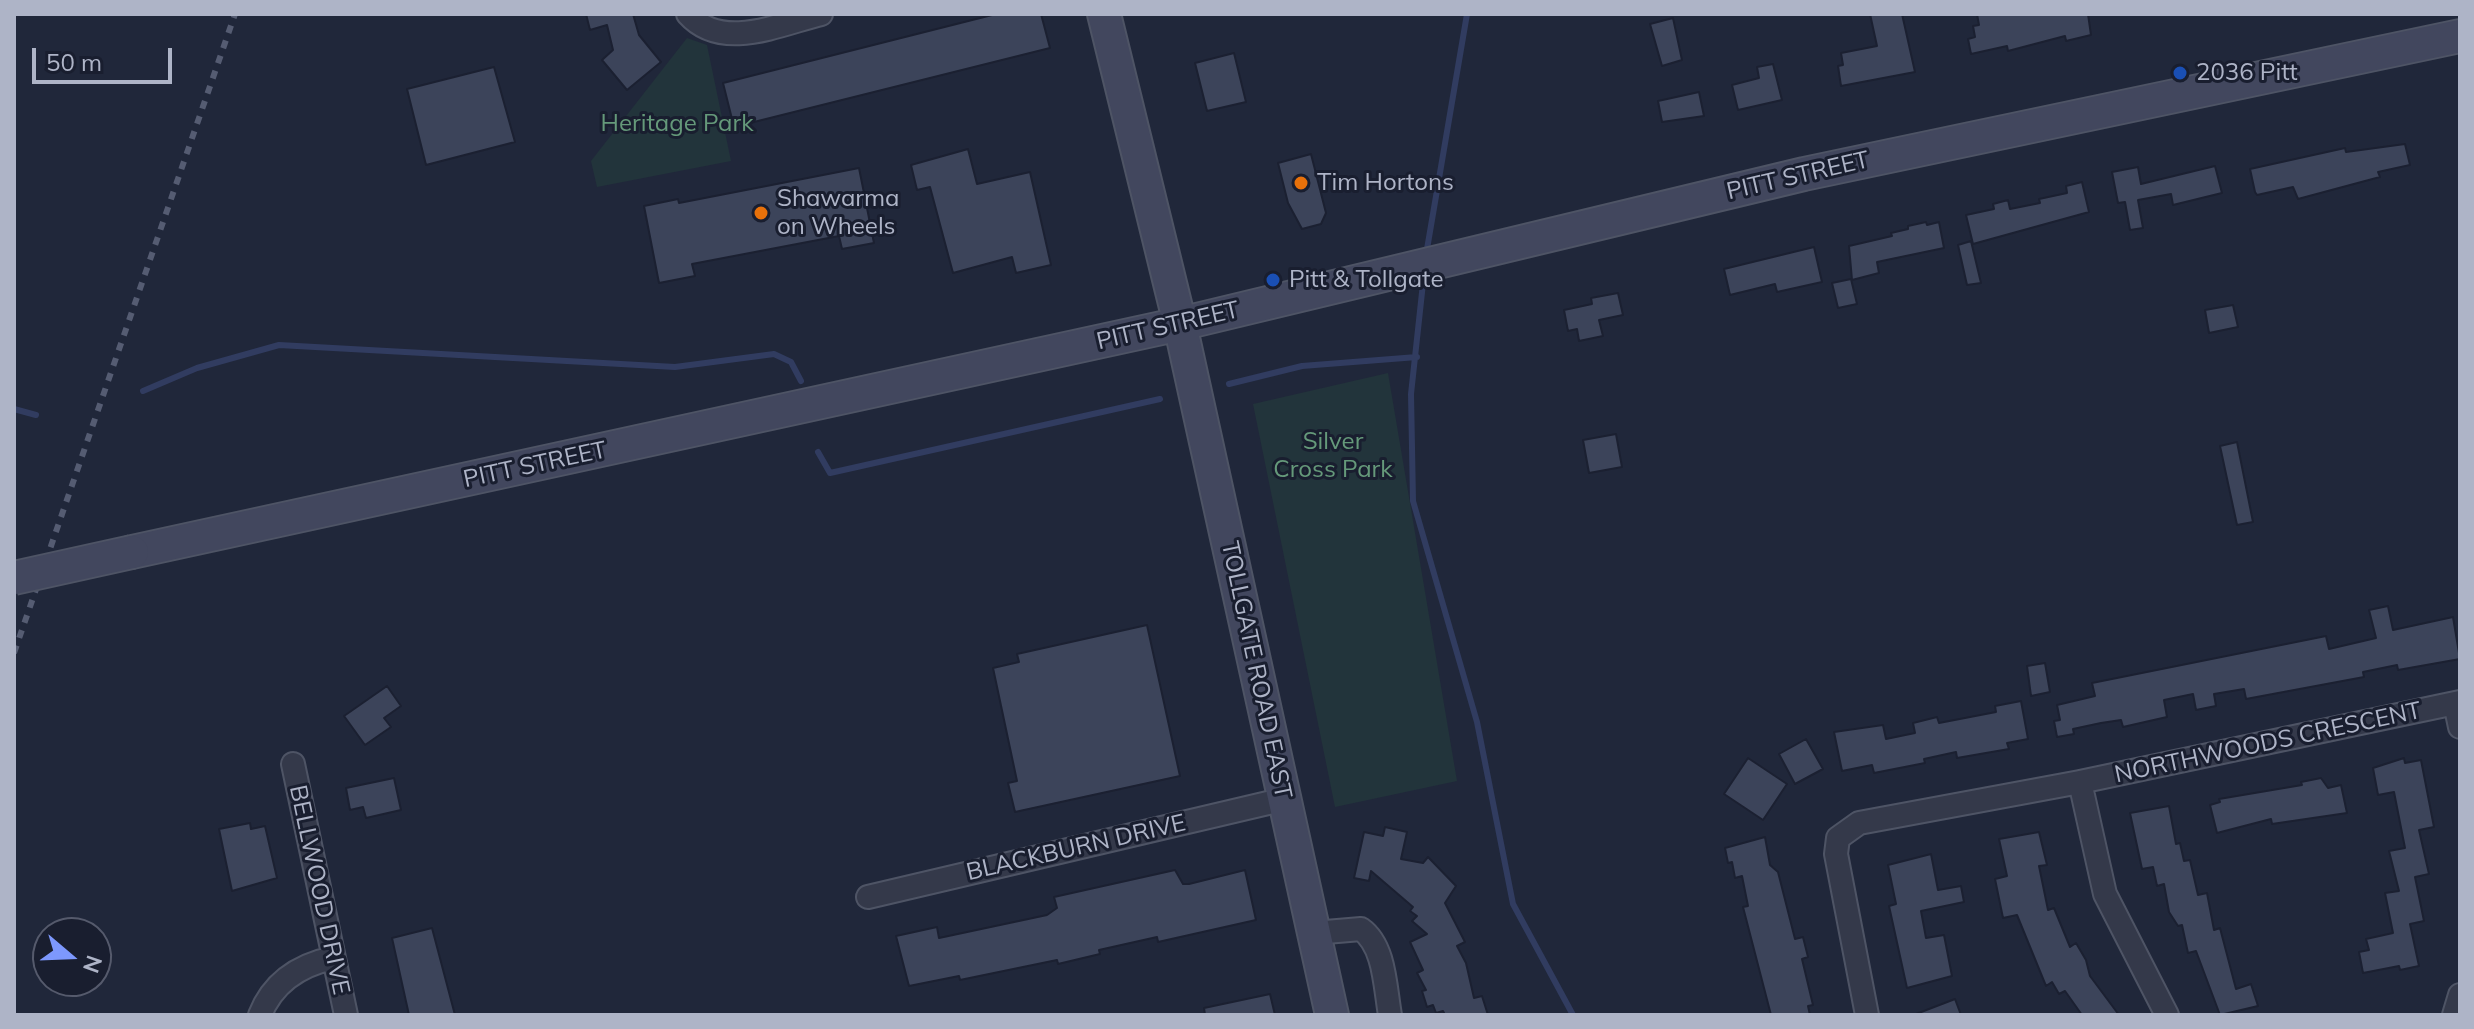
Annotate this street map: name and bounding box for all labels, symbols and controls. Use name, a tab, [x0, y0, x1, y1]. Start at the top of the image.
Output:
scale bar	[36, 32, 176, 82]
text: 50 m	[46, 47, 102, 77]
place label: 2036 Pitt	[2196, 59, 2298, 87]
marker: 2036 Pitt	[2171, 64, 2189, 82]
park label: Heritage Park	[601, 110, 753, 138]
street label: PITT STREET	[1724, 146, 1872, 206]
place label: Tim Hortons	[1317, 169, 1454, 197]
marker: Tim Hortons	[1292, 174, 1310, 192]
place label: Shawarma on Wheels	[777, 185, 899, 241]
marker: Shawarma on Wheels	[752, 204, 770, 222]
place label: Pitt & Tollgate	[1289, 266, 1443, 294]
marker: Pitt & Tollgate	[1264, 271, 1282, 289]
street label: PITT STREET	[1094, 296, 1242, 356]
park label: Silver Cross Park	[1273, 428, 1393, 484]
street label: PITT STREET	[461, 436, 609, 494]
street label: TOLLGATE ROAD EAST	[1215, 539, 1297, 801]
street label: NORTHWOODS CRESCENT	[2112, 696, 2424, 790]
street label: BELLWOOD DRIVE	[283, 783, 355, 997]
street label: BLACKBURN DRIVE	[964, 809, 1188, 887]
north arrow	[32, 917, 112, 997]
text: N	[77, 952, 109, 977]

